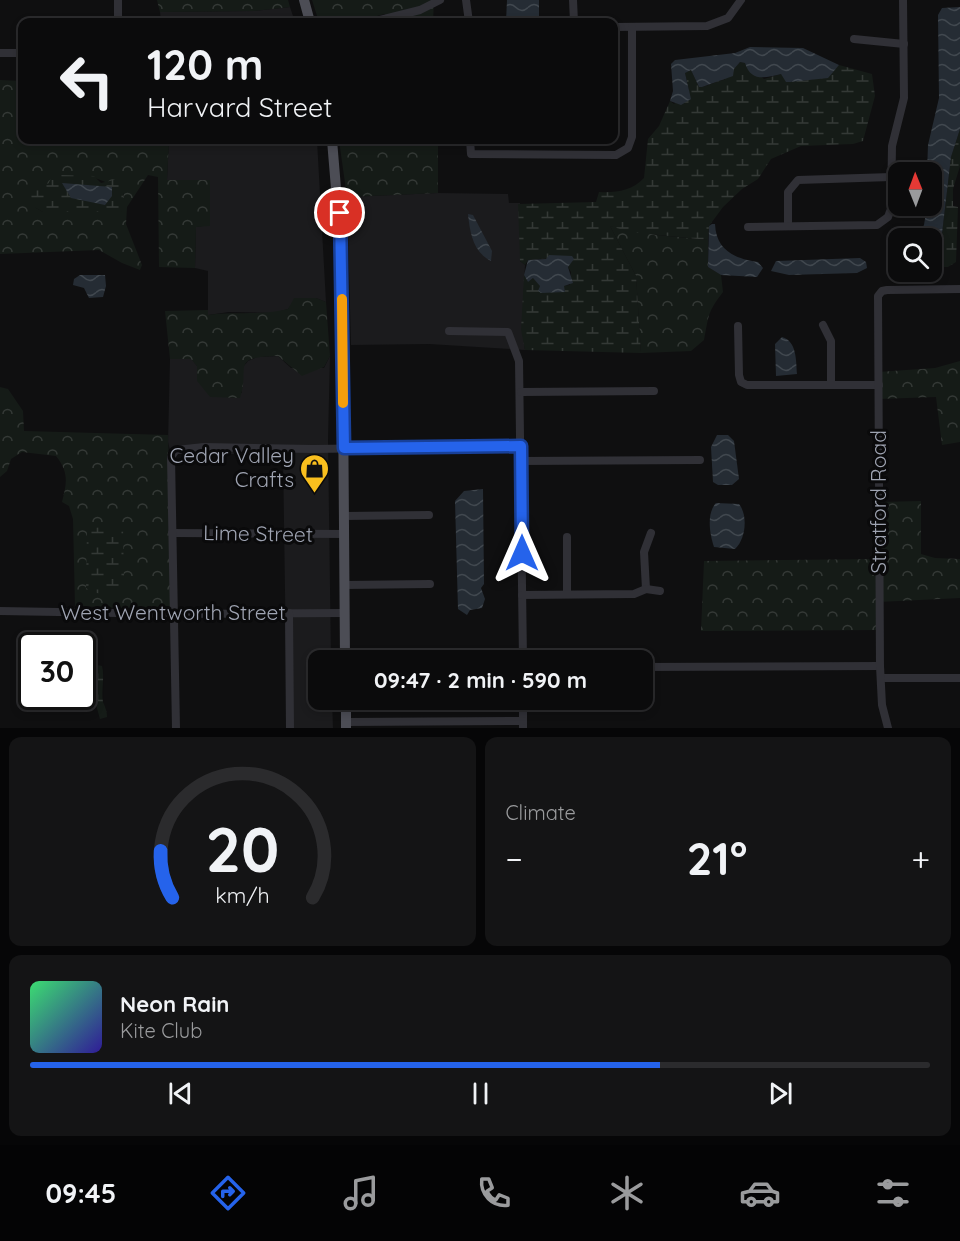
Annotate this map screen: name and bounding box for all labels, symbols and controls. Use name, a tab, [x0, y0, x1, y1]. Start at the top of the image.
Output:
text: 120 m	[147, 38, 264, 91]
icon: left	[48, 42, 126, 120]
text: Harvard Street	[147, 90, 332, 124]
north arrow	[888, 162, 942, 216]
map controls	[888, 162, 942, 282]
pin	[314, 187, 365, 238]
icon: arrive	[323, 196, 356, 229]
button: search	[888, 228, 942, 282]
street label: Stratford Road	[865, 430, 891, 574]
place label: Cedar Valley Crafts	[170, 442, 294, 492]
shop icon: Cedar Valley Crafts	[299, 452, 331, 494]
street label: Lime Street	[203, 519, 313, 547]
position arrow	[490, 521, 554, 585]
street label: West Wentworth Street	[60, 599, 286, 625]
speed limit sign: 30	[18, 632, 96, 710]
text: 09:47 · 2 min · 590 m	[374, 666, 587, 694]
text: Climate	[506, 800, 576, 825]
text: 20	[205, 810, 279, 888]
text: 21°	[687, 830, 747, 886]
text: −	[506, 838, 523, 879]
text: +	[911, 838, 930, 879]
text: km/h	[215, 883, 269, 909]
text: Neon Rain	[120, 990, 229, 1018]
text: Kite Club	[120, 1018, 202, 1043]
icon: previous	[164, 1077, 197, 1110]
icon: pause	[464, 1077, 497, 1110]
icon: next	[764, 1077, 797, 1110]
icon: directions	[207, 1172, 249, 1214]
icon: music	[340, 1172, 382, 1214]
icon: phone	[473, 1172, 515, 1214]
icon: climate	[606, 1172, 648, 1214]
icon: car	[739, 1172, 781, 1214]
icon: filters	[872, 1172, 914, 1214]
text: 09:45	[46, 1176, 116, 1210]

